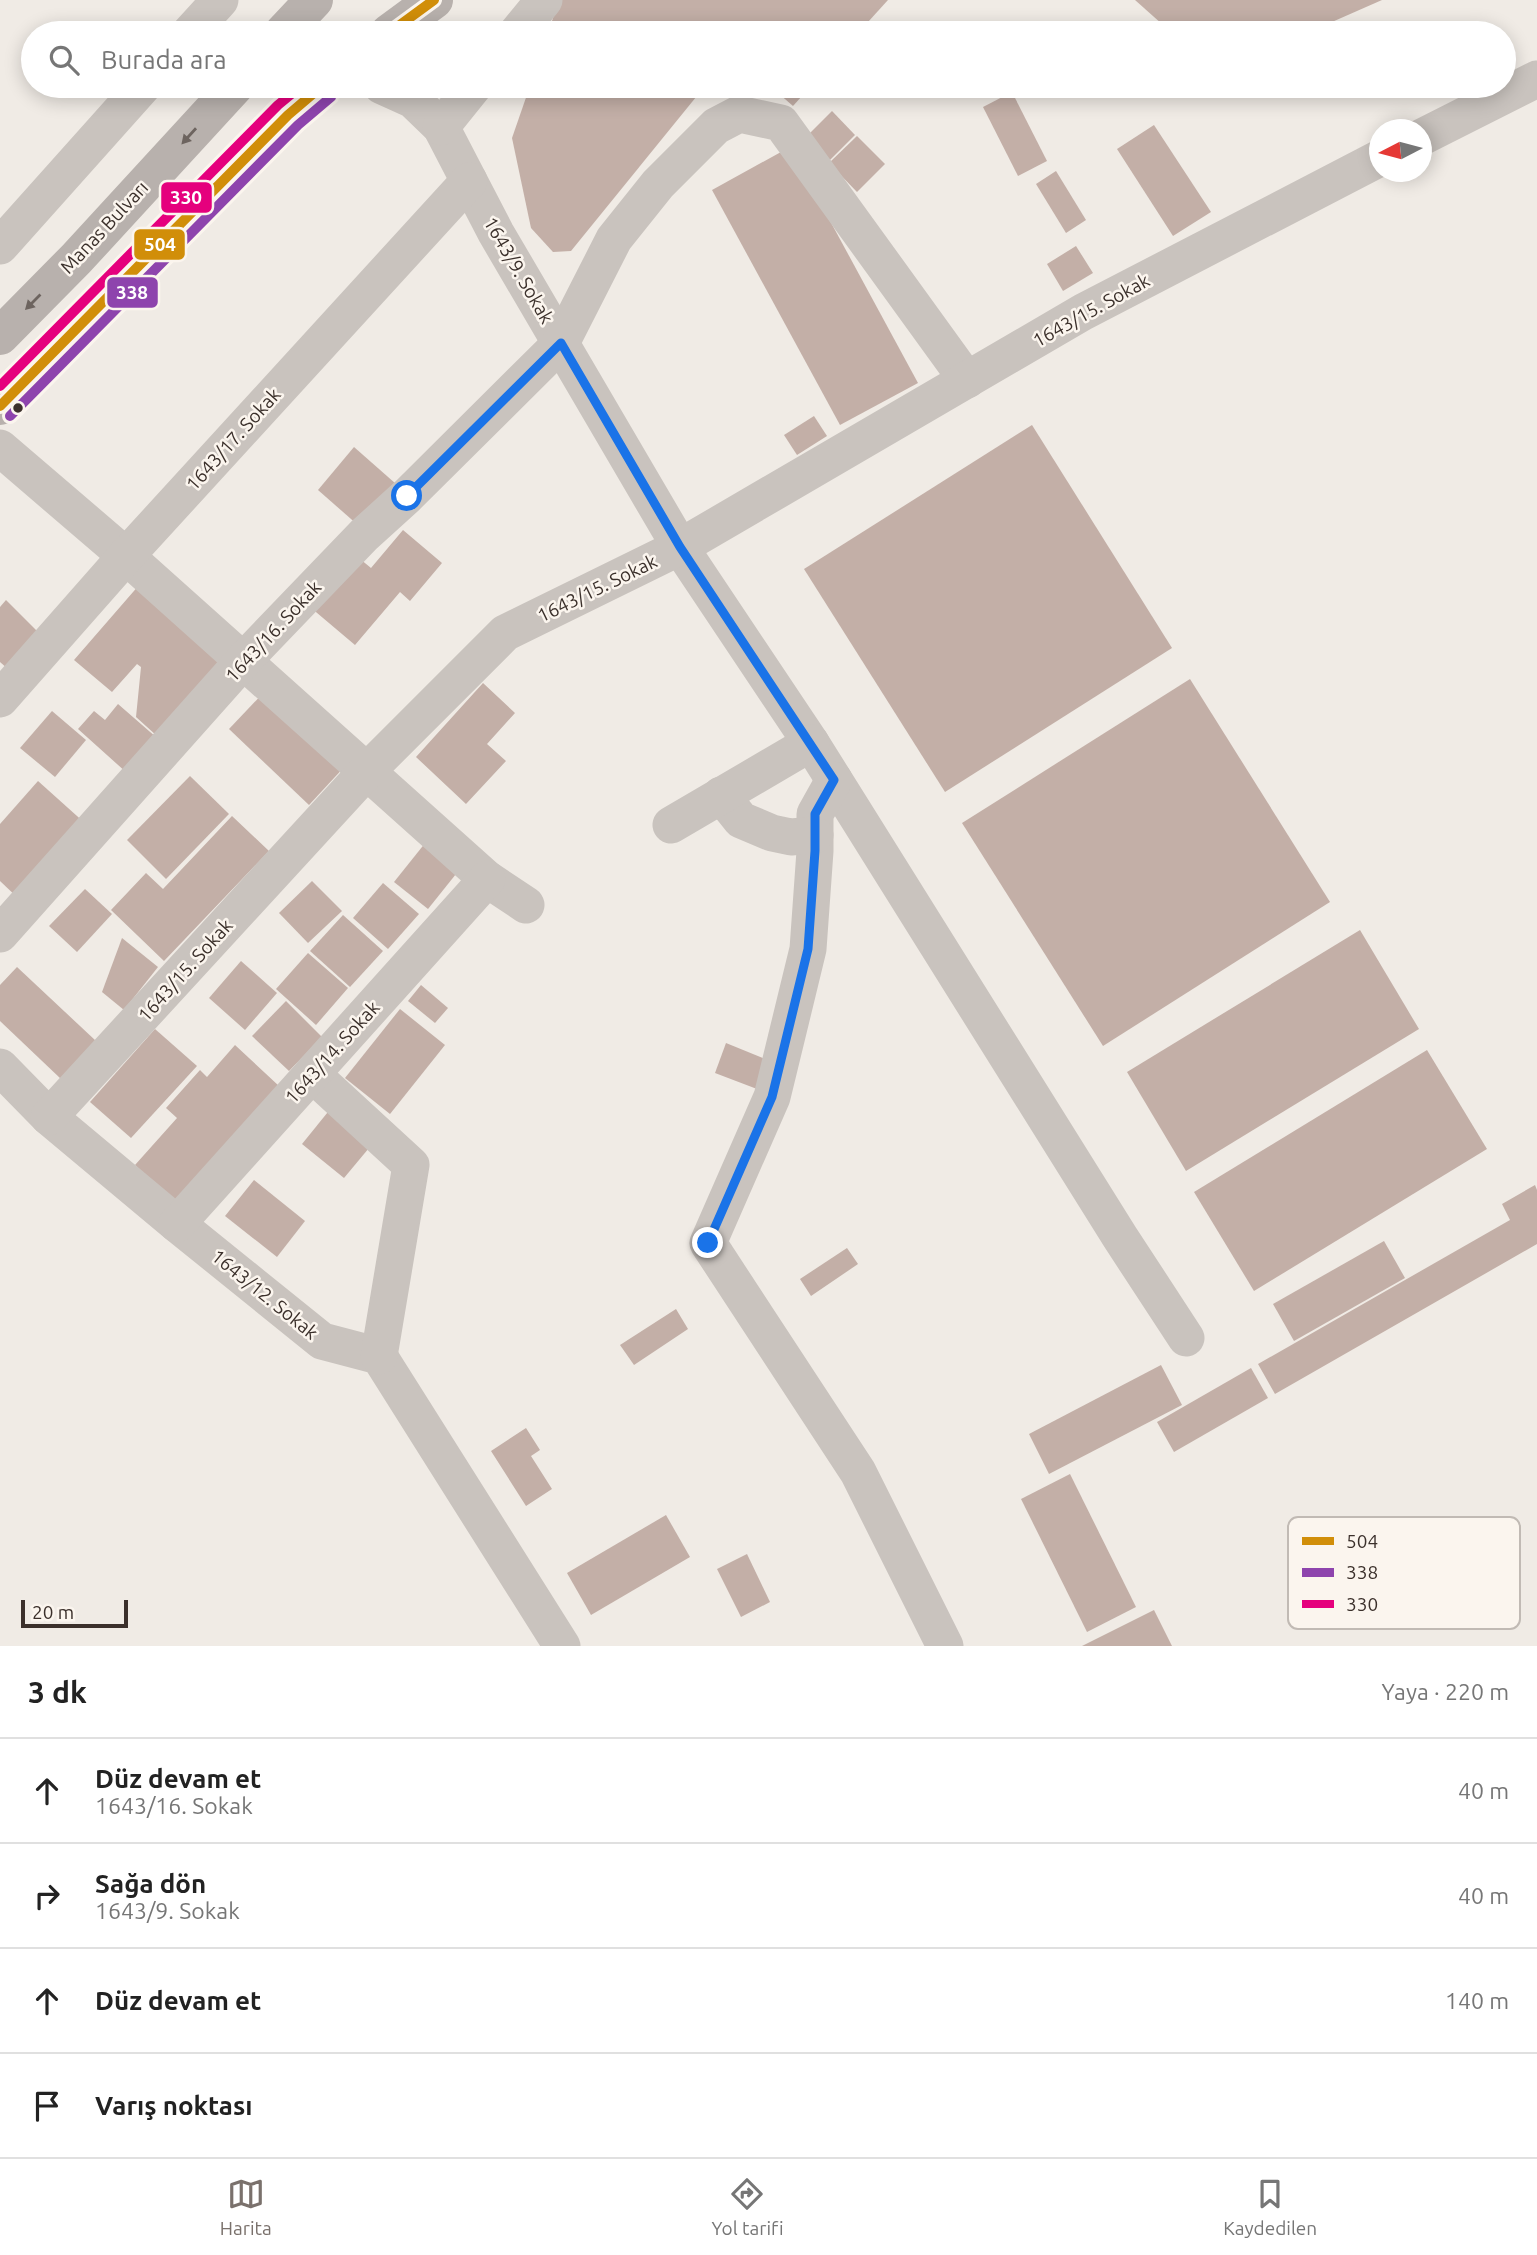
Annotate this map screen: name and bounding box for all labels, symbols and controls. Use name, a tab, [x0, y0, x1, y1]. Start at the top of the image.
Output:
search box	[21, 21, 1516, 98]
icon: search	[45, 41, 83, 79]
text: Burada ara	[101, 45, 227, 74]
north arrow	[1369, 119, 1432, 182]
one-way arrow	[181, 127, 197, 144]
street label: Manas Bulvarı	[56, 176, 152, 278]
line badge: 330	[160, 181, 213, 214]
text: 330	[170, 186, 202, 208]
street label: 1643/9. Sokak	[480, 213, 559, 328]
line badge: 504	[133, 228, 186, 261]
text: 504	[144, 233, 176, 255]
street label: 1643/15. Sokak	[1029, 269, 1154, 351]
line badge: 338	[106, 276, 159, 309]
text: 338	[116, 281, 148, 303]
one-way arrow	[25, 294, 41, 310]
street label: 1643/17. Sokak	[181, 383, 285, 495]
unlabelled marker	[11, 401, 25, 415]
route start	[391, 480, 422, 511]
street label: 1643/15. Sokak	[534, 549, 661, 626]
street label: 1643/16. Sokak	[221, 576, 326, 686]
street label: 1643/15. Sokak	[133, 914, 237, 1026]
street label: 1643/14. Sokak	[280, 996, 384, 1108]
route end	[692, 1227, 723, 1258]
street label: 1643/12. Sokak	[207, 1244, 323, 1344]
legend	[1288, 1517, 1520, 1629]
text: 504	[1346, 1530, 1378, 1552]
text: 338	[1346, 1561, 1378, 1583]
text: 330	[1346, 1593, 1378, 1615]
scale bar	[21, 1597, 128, 1629]
text: 20 m	[32, 1601, 74, 1623]
text: 3 dk	[28, 1675, 87, 1709]
text: Yaya · 220 m	[1382, 1679, 1509, 1704]
text: Düz devam et	[95, 1764, 261, 1793]
icon: ahead	[28, 1772, 66, 1810]
text: 40 m	[1458, 1778, 1509, 1803]
text: 1643/16. Sokak	[95, 1793, 253, 1818]
text: Sağa dön	[95, 1869, 206, 1898]
icon: right	[28, 1877, 66, 1915]
text: 40 m	[1458, 1883, 1509, 1908]
text: 1643/9. Sokak	[95, 1898, 240, 1923]
icon: ahead	[28, 1982, 66, 2020]
text: Düz devam et	[95, 1986, 261, 2015]
text: 140 m	[1445, 1988, 1509, 2013]
icon: arrive	[28, 2087, 66, 2125]
text: Varış noktası	[95, 2091, 252, 2120]
tab: Harita	[220, 2175, 272, 2239]
tab: Yol tarifi	[711, 2175, 784, 2239]
tab: Kaydedilen	[1223, 2175, 1317, 2239]

